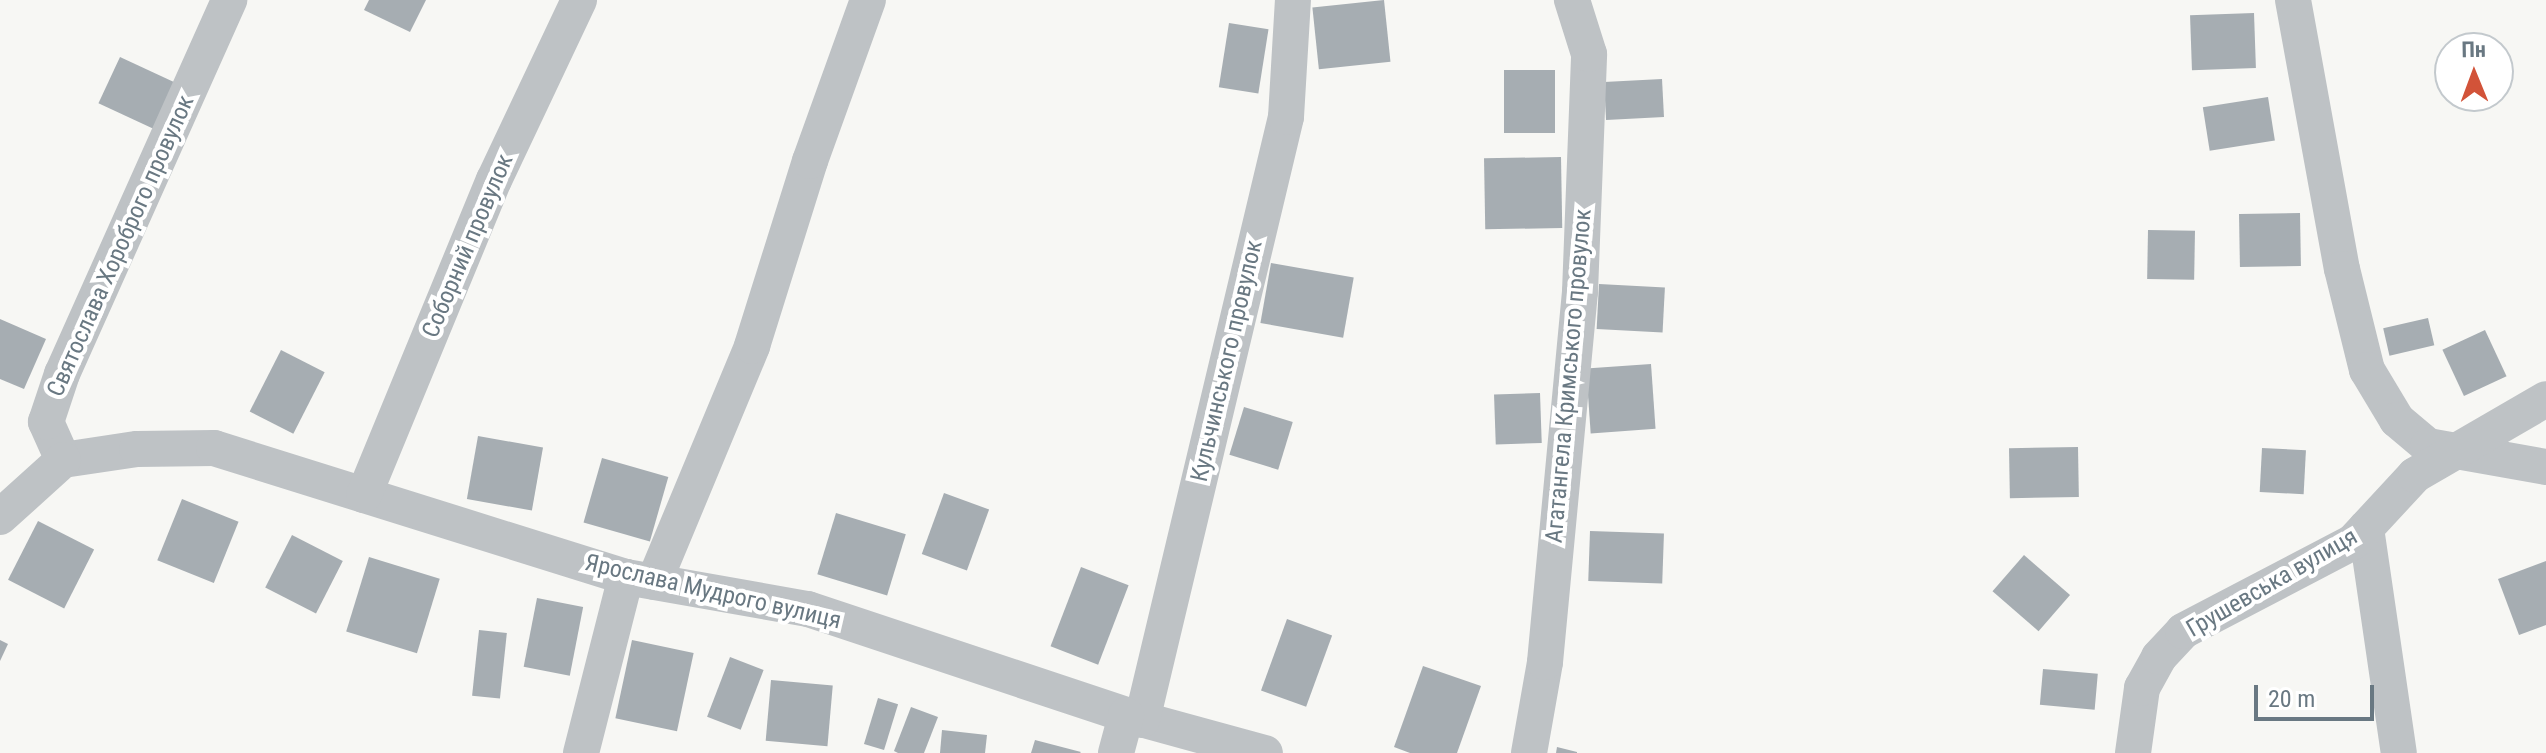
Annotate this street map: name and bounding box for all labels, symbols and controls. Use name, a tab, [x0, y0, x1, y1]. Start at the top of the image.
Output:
north arrow	[2434, 32, 2514, 112]
text: Пн	[2461, 37, 2486, 62]
street label: Святослава Хороброго провулок	[41, 91, 201, 401]
street label: Соборний провулок	[416, 150, 520, 342]
street label: Агатангела Кримського провулок	[1540, 208, 1598, 544]
street label: Кульчинського провулок	[1185, 237, 1269, 485]
street label: Грушевська вулиця	[2181, 522, 2363, 644]
street label: Ярослава Мудрого вулиця	[582, 549, 844, 635]
scale bar	[2258, 669, 2378, 719]
text: 20 m	[2268, 685, 2315, 713]

